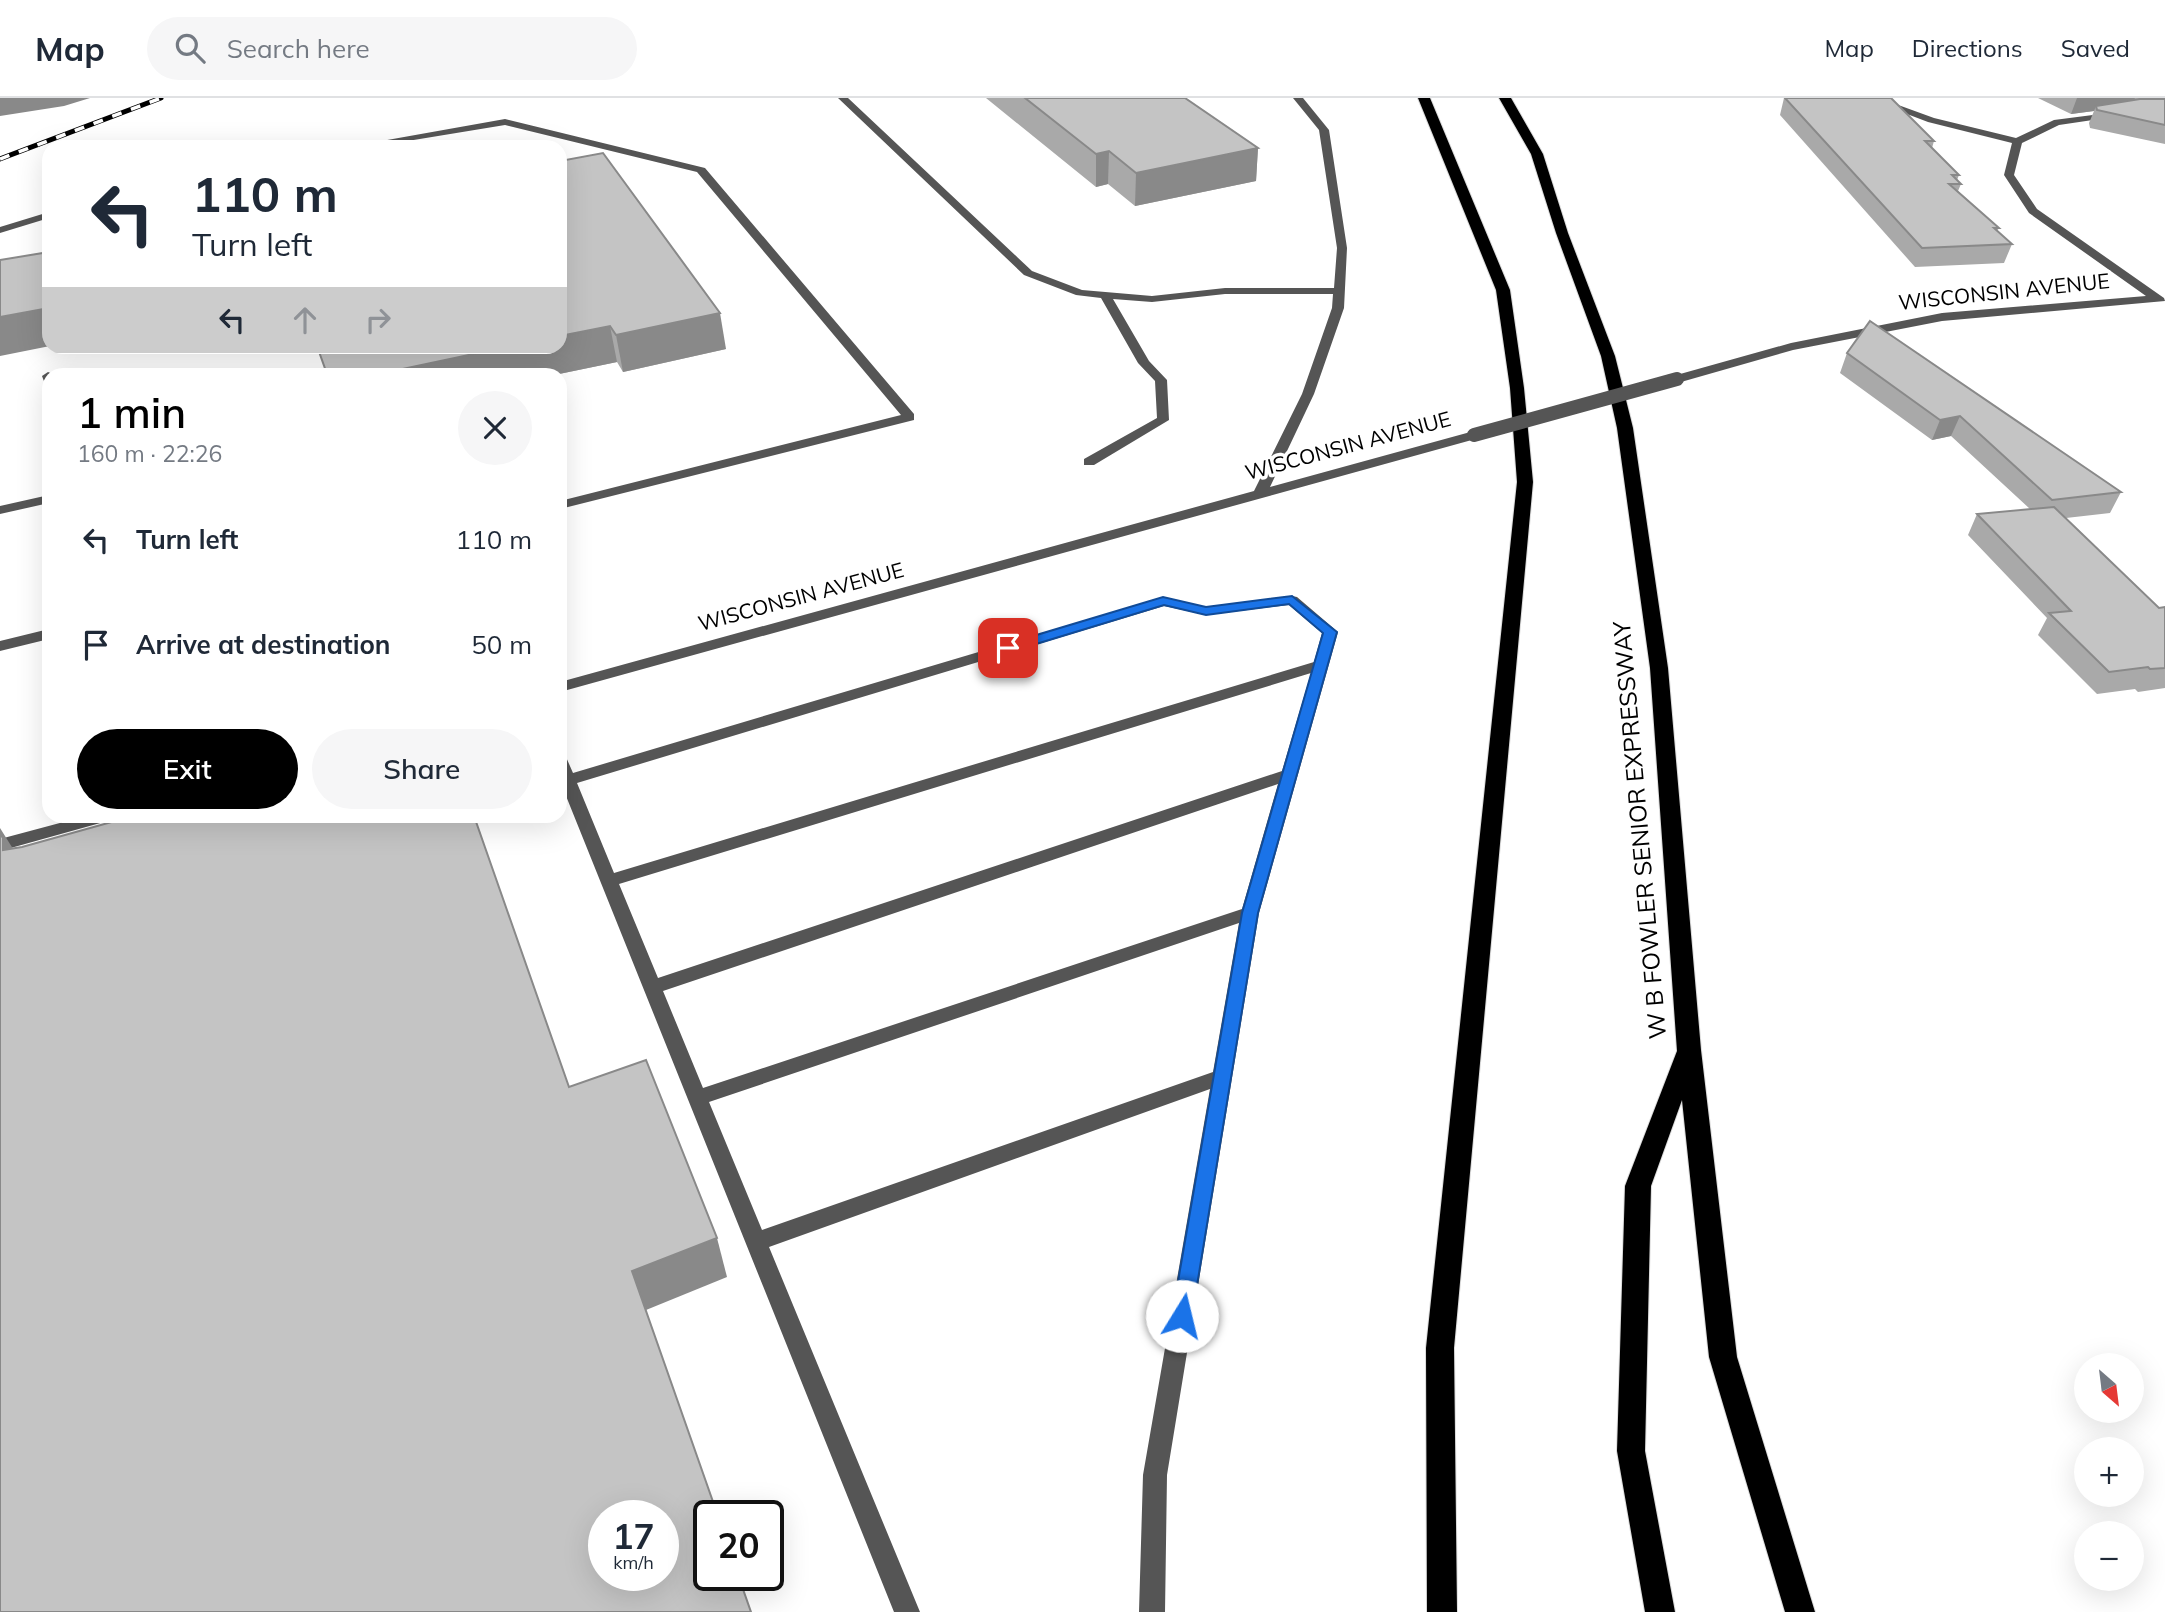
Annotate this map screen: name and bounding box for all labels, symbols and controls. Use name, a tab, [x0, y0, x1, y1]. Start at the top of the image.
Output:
search box	[147, 17, 637, 80]
text: Map	[35, 28, 105, 69]
icon: search	[171, 29, 209, 67]
text: Search here	[227, 32, 370, 65]
text: Map	[1824, 33, 1874, 63]
text: Directions	[1912, 33, 2023, 63]
text: Saved	[2061, 33, 2130, 63]
text: 110 m	[192, 163, 338, 224]
icon: left	[77, 168, 168, 259]
text: Turn left	[192, 224, 312, 264]
street label: WISCONSIN AVENUE	[1897, 267, 2111, 315]
icon: left	[213, 301, 251, 339]
icon: ahead	[286, 301, 324, 339]
icon: right	[359, 301, 397, 339]
text: 1 min	[77, 386, 186, 439]
button: close	[458, 391, 532, 465]
street label: WISCONSIN AVENUE	[1242, 405, 1454, 485]
text: 160 m · 22:26	[77, 439, 222, 468]
icon: left	[77, 521, 115, 559]
text: Turn left	[136, 523, 238, 556]
text: 110 m	[456, 523, 532, 556]
street label: WISCONSIN AVENUE	[695, 556, 907, 636]
pin	[978, 618, 1038, 678]
street label: W B FOWLER SENIOR EXPRESSWAY	[1606, 619, 1672, 1040]
icon: arrive	[77, 626, 115, 664]
text: Arrive at destination	[136, 628, 391, 661]
text: 50 m	[471, 628, 532, 661]
icon: arrive	[989, 629, 1027, 667]
button: Exit	[77, 729, 298, 809]
button: Share	[312, 729, 532, 809]
position arrow	[1145, 1279, 1219, 1353]
north arrow	[2074, 1353, 2144, 1423]
map controls	[2074, 1353, 2144, 1591]
button: +	[2074, 1437, 2144, 1507]
speed limit sign: 20	[693, 1500, 784, 1591]
text: 17	[612, 1514, 655, 1558]
button: −	[2074, 1521, 2144, 1591]
text: km/h	[613, 1551, 654, 1574]

